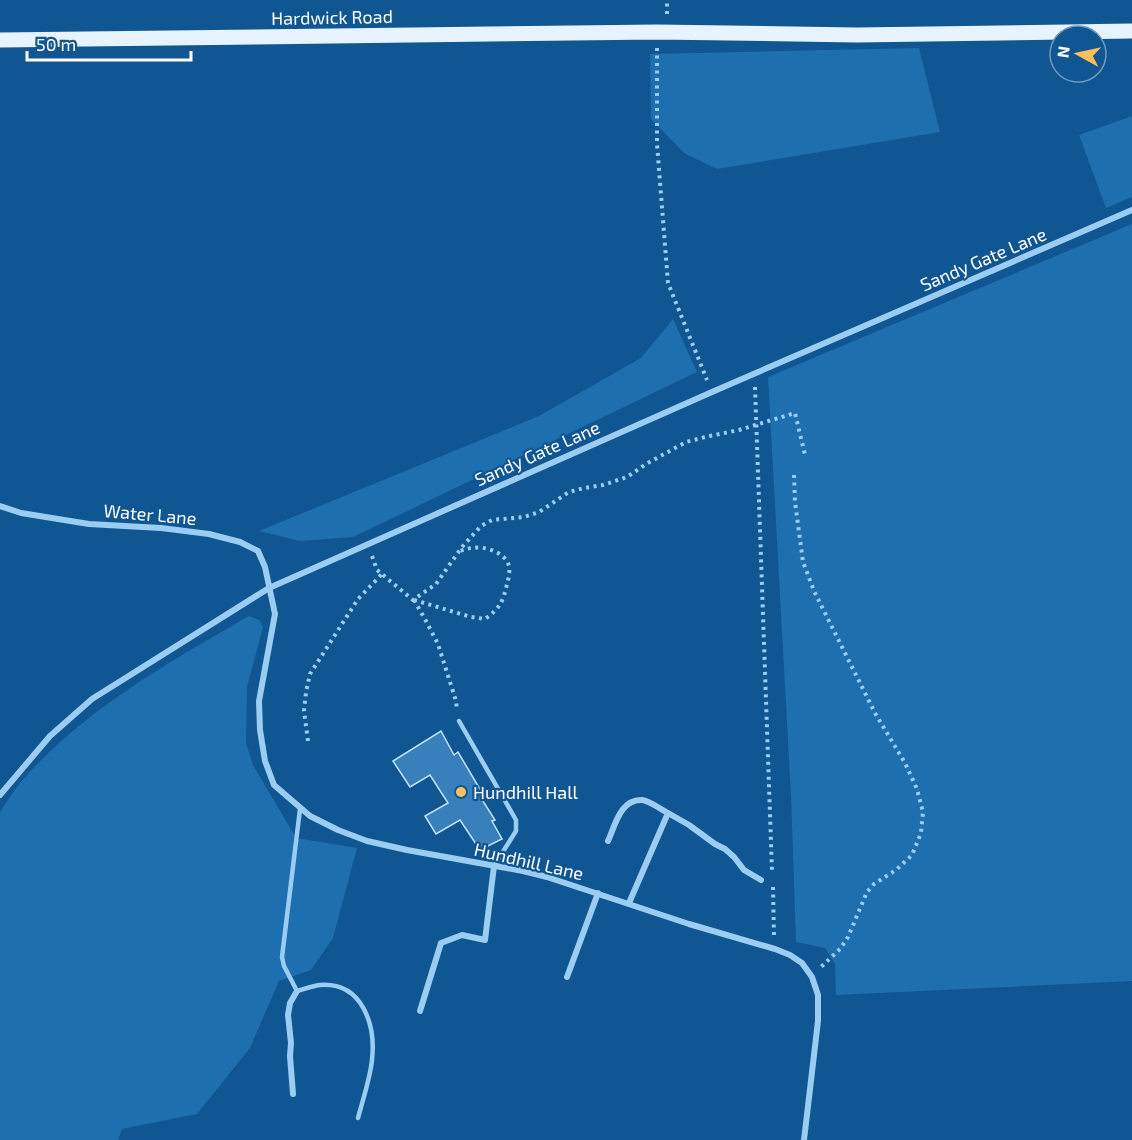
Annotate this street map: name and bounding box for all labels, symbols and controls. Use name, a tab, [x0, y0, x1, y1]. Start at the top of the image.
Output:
street label: Hardwick Road	[271, 5, 393, 29]
scale bar	[27, 24, 190, 62]
north arrow	[1048, 24, 1108, 84]
text: 50 m	[36, 33, 76, 55]
text: N	[1052, 45, 1073, 59]
street label: Sandy Gate Lane	[917, 223, 1049, 295]
street label: Sandy Gate Lane	[471, 416, 603, 490]
street label: Water Lane	[103, 499, 197, 529]
place label: Hundhill Hall	[473, 781, 578, 803]
marker: Hundhill Hall	[454, 785, 468, 799]
street label: Hundhill Lane	[472, 838, 586, 884]

